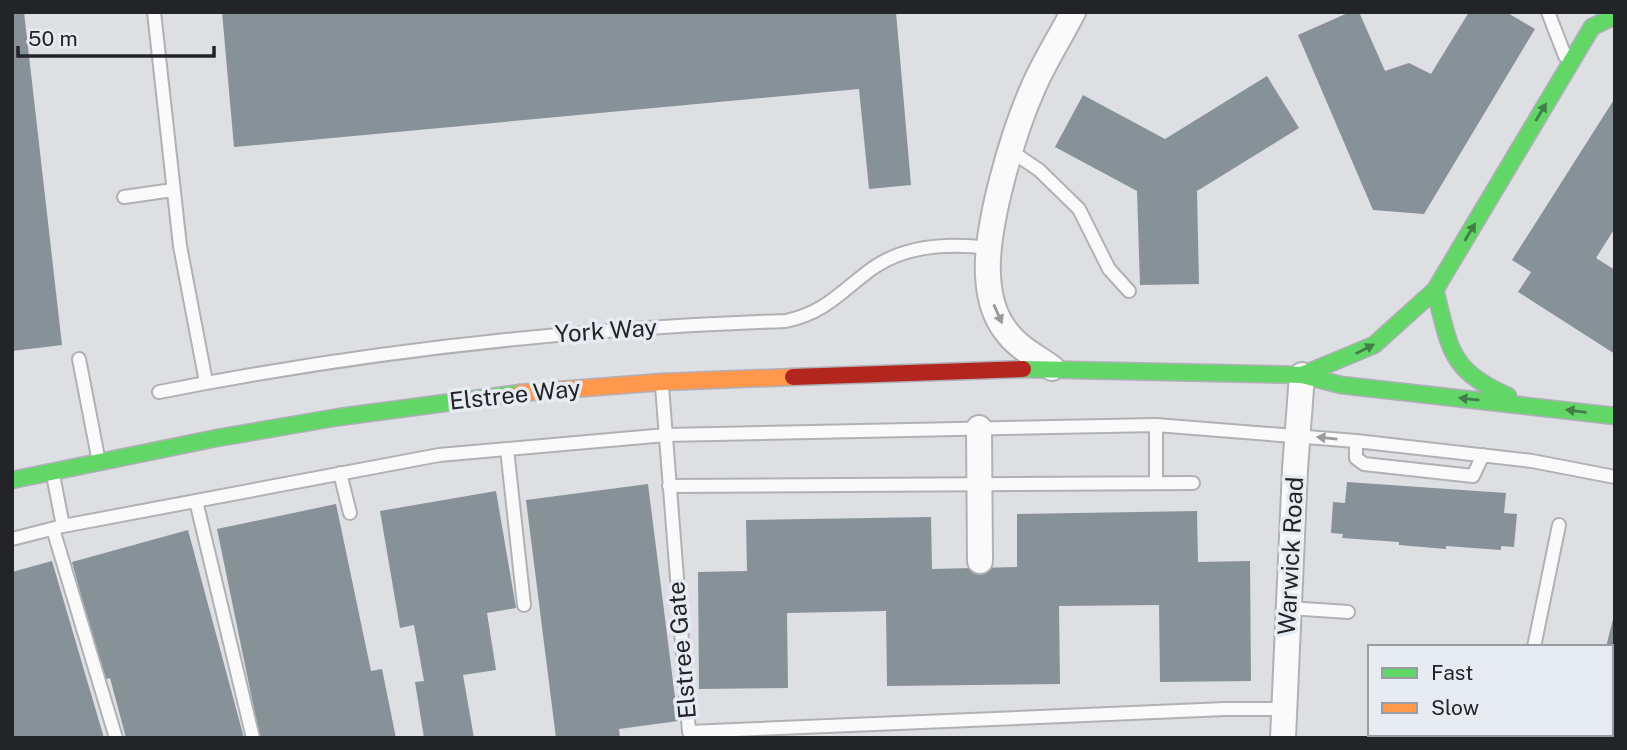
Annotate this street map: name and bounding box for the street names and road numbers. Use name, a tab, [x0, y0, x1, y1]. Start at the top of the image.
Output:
street label: York Way	[554, 312, 658, 348]
street label: Elstree Way	[448, 373, 582, 415]
street label: Warwick Road	[1272, 476, 1308, 636]
street label: Elstree Gate	[661, 580, 701, 720]

